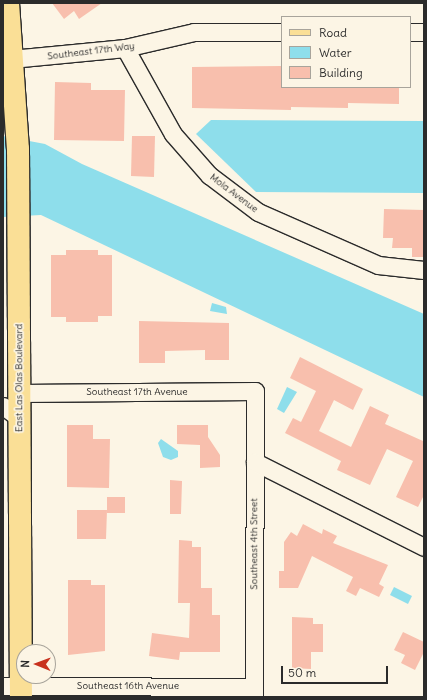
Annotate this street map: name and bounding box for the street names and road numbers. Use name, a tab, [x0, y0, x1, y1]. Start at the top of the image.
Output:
street label: Southeast 17th Way	[47, 40, 135, 62]
street label: Mola Avenue	[207, 171, 261, 215]
street label: East Las Olas Boulevard	[13, 324, 25, 432]
street label: Southeast 17th Avenue	[86, 386, 188, 398]
street label: Southeast 4th Street	[248, 498, 260, 590]
street label: Southeast 16th Avenue	[77, 680, 179, 692]

